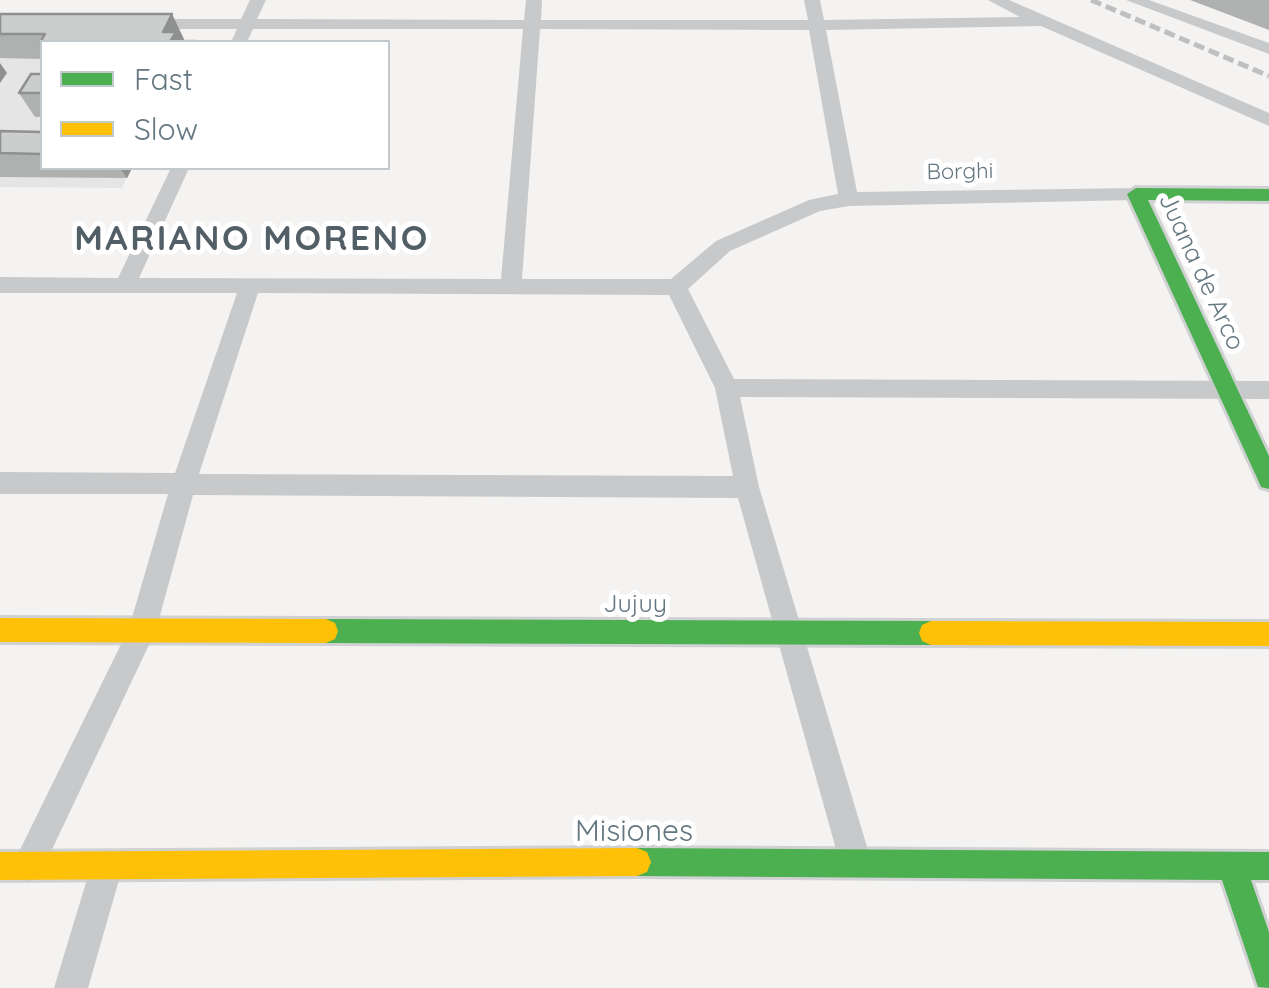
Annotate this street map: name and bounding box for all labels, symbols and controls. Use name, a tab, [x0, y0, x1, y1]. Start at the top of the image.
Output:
legend	[40, 40, 390, 170]
text: Fast	[134, 60, 193, 98]
text: Slow	[134, 110, 198, 148]
street label: Borghi	[926, 158, 994, 186]
street label: Juana de Arco	[1152, 189, 1250, 355]
district label: MARIANO MORENO	[74, 218, 430, 260]
street label: Jujuy	[603, 589, 667, 619]
street label: Misiones	[575, 814, 693, 850]

